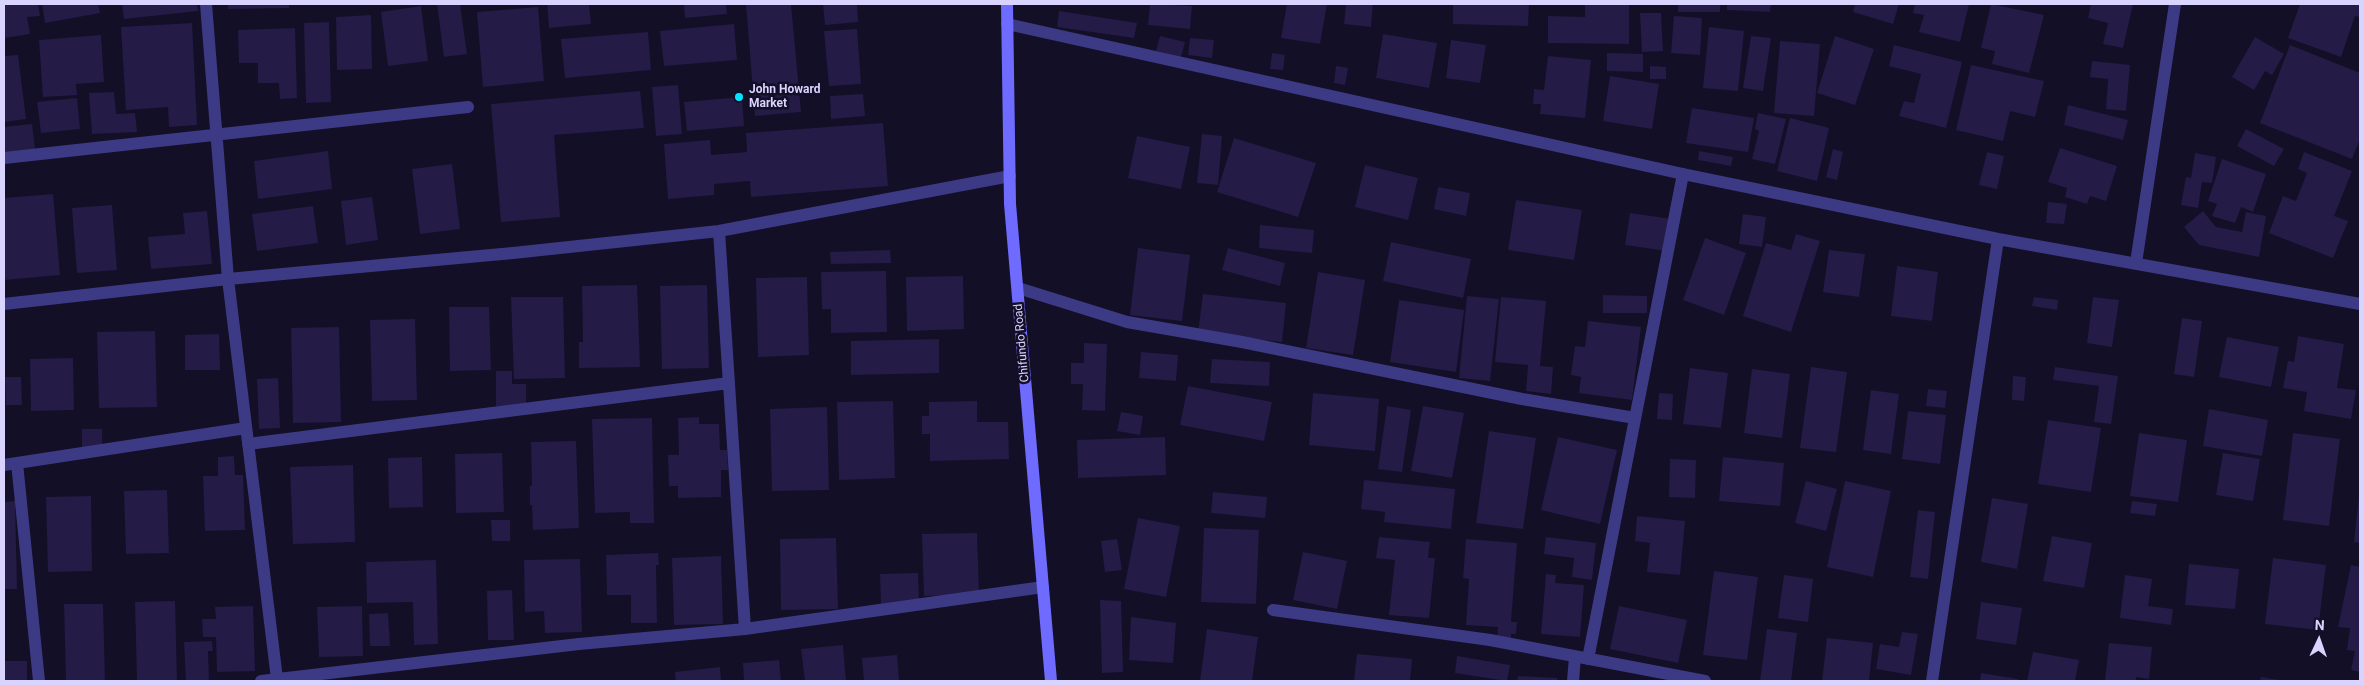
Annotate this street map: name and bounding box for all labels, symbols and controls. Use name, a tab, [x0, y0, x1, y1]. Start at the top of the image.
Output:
place label: John Howard Market	[749, 83, 820, 111]
marker: John Howard Market	[733, 91, 745, 103]
street label: Chifundo Road	[1011, 303, 1033, 383]
north arrow	[2294, 615, 2344, 665]
text: N	[2314, 617, 2325, 633]

